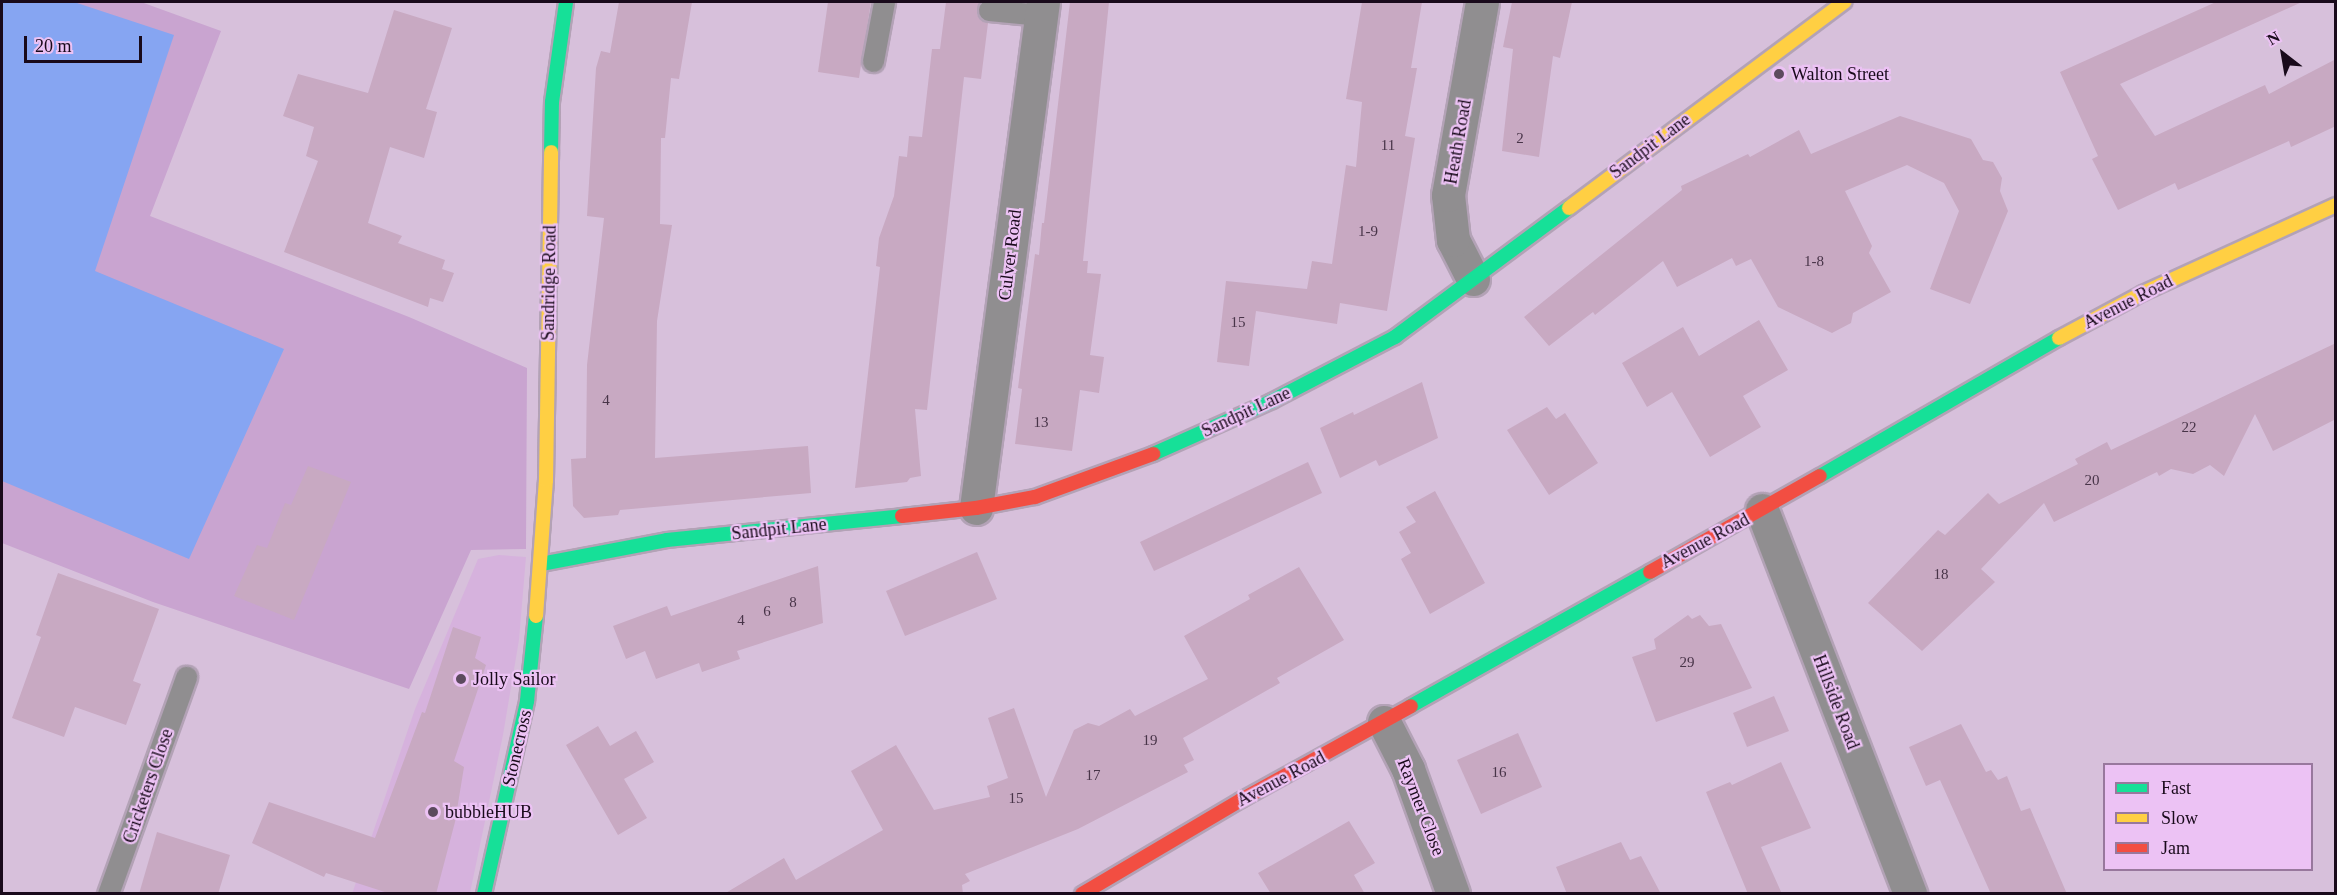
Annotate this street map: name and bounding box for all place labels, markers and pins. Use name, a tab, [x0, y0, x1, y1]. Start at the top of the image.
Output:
place label: Walton Street	[1791, 63, 1889, 85]
marker: Walton Street	[1772, 67, 1786, 81]
place label: Jolly Sailor	[473, 668, 556, 690]
marker: Jolly Sailor	[454, 672, 468, 686]
place label: bubbleHUB	[445, 801, 532, 823]
marker: bubbleHUB	[426, 805, 440, 819]

